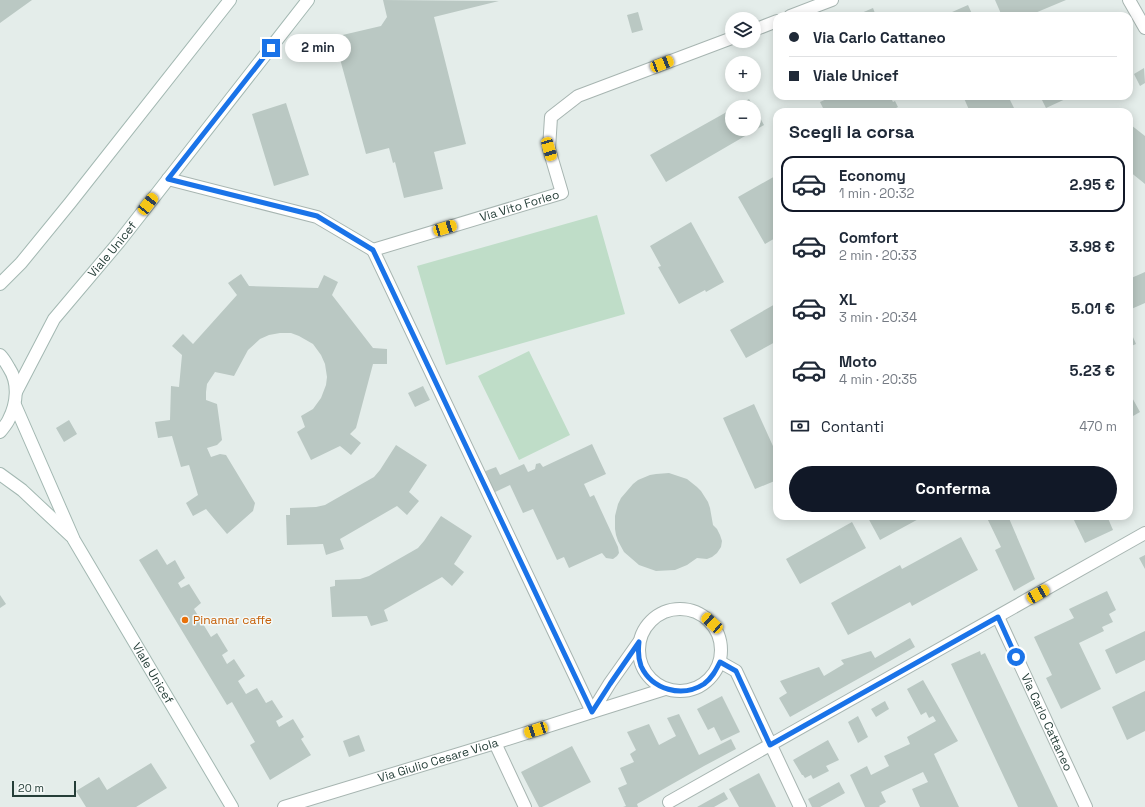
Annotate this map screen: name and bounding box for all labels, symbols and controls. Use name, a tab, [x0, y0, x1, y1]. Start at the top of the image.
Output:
map controls	[725, 12, 761, 136]
button: layers	[725, 12, 761, 48]
text: Via Carlo Cattaneo	[813, 28, 946, 47]
callout: 2 min	[285, 34, 351, 62]
route end	[262, 39, 280, 57]
text: 2 min	[301, 39, 335, 56]
car	[649, 54, 675, 74]
button: +	[725, 56, 761, 92]
text: Viale Unicef	[813, 66, 898, 85]
button: −	[725, 100, 761, 136]
text: Scegli la corsa	[789, 120, 914, 143]
car	[540, 136, 558, 162]
icon: car	[791, 166, 827, 202]
text: Economy	[839, 166, 906, 185]
text: 2.95 €	[1069, 175, 1115, 194]
text: 1 min · 20:32	[839, 185, 914, 202]
street label: Via Vito Forleo	[478, 186, 561, 225]
car	[136, 191, 160, 217]
street label: Viale Unicef	[84, 218, 140, 281]
car	[432, 219, 458, 237]
icon: car	[791, 228, 827, 264]
text: Comfort	[839, 228, 899, 247]
text: 3.98 €	[1069, 237, 1115, 256]
text: 2 min · 20:33	[839, 247, 917, 264]
icon: car	[791, 290, 827, 326]
text: XL	[839, 290, 857, 309]
text: 5.01 €	[1071, 299, 1115, 318]
text: 3 min · 20:34	[839, 309, 917, 326]
icon: car	[791, 352, 827, 388]
text: Moto	[839, 352, 877, 371]
text: 5.23 €	[1070, 361, 1115, 380]
text: 4 min · 20:35	[839, 371, 917, 388]
icon: cash	[789, 415, 811, 437]
text: Contanti	[821, 417, 884, 436]
text: 470 m	[1079, 418, 1117, 435]
button: Conferma	[789, 466, 1117, 512]
car	[1025, 583, 1051, 605]
car	[699, 611, 725, 635]
place label: Pinamar caffe	[193, 612, 272, 628]
marker: Pinamar caffe	[180, 615, 190, 625]
street label: Viale Unicef	[129, 640, 177, 707]
route start	[1007, 648, 1025, 666]
street label: Via Carlo Cattaneo	[1017, 671, 1076, 774]
car	[523, 721, 549, 739]
street label: Via Giulio Cesare Viola	[376, 734, 500, 786]
scale bar	[12, 779, 76, 798]
text: 20 m	[18, 781, 44, 795]

